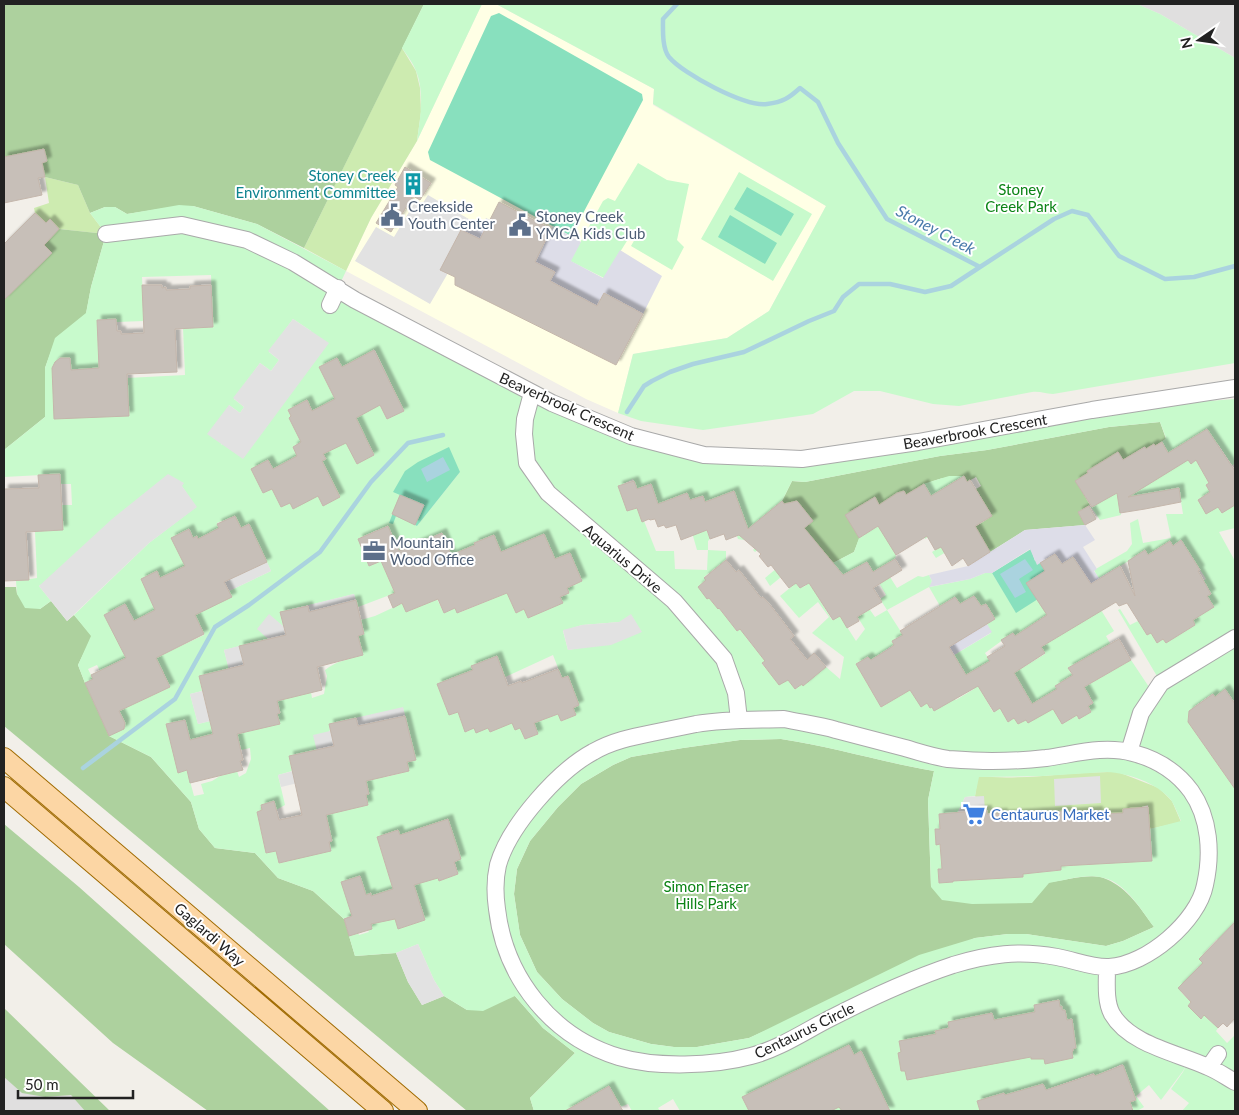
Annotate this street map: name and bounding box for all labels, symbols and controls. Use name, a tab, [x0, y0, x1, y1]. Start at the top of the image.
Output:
north arrow	[1174, 15, 1224, 65]
text: N	[1176, 36, 1195, 50]
place label: Stoney Creek Environment Committee	[236, 166, 396, 201]
building icon: Stoney Creek Environment Committee	[400, 171, 426, 197]
park label: Stoney Creek Park	[985, 180, 1057, 215]
place label: Creekside Youth Center	[408, 197, 495, 232]
water label: Stoney Creek	[893, 200, 979, 258]
public building icon: Creekside Youth Center	[379, 202, 405, 228]
place label: Stoney Creek YMCA Kids Club	[536, 207, 645, 242]
public building icon: Stoney Creek YMCA Kids Club	[507, 212, 533, 238]
street label: Beaverbrook Crescent	[497, 368, 638, 444]
street label: Beaverbrook Crescent	[902, 409, 1049, 453]
street label: Aquarius Drive	[580, 520, 666, 596]
place label: Mountain Wood Office	[390, 533, 474, 568]
office icon: Mountain Wood Office	[361, 538, 387, 564]
supermarket icon: Centaurus Market	[961, 801, 987, 827]
place label: Centaurus Market	[991, 805, 1110, 823]
park label: Simon Fraser Hills Park	[663, 877, 749, 912]
street label: Gaglardi Way	[171, 898, 249, 970]
street label: Centaurus Circle	[751, 998, 857, 1062]
scale bar	[18, 1068, 132, 1100]
text: 50 m	[25, 1075, 59, 1093]

